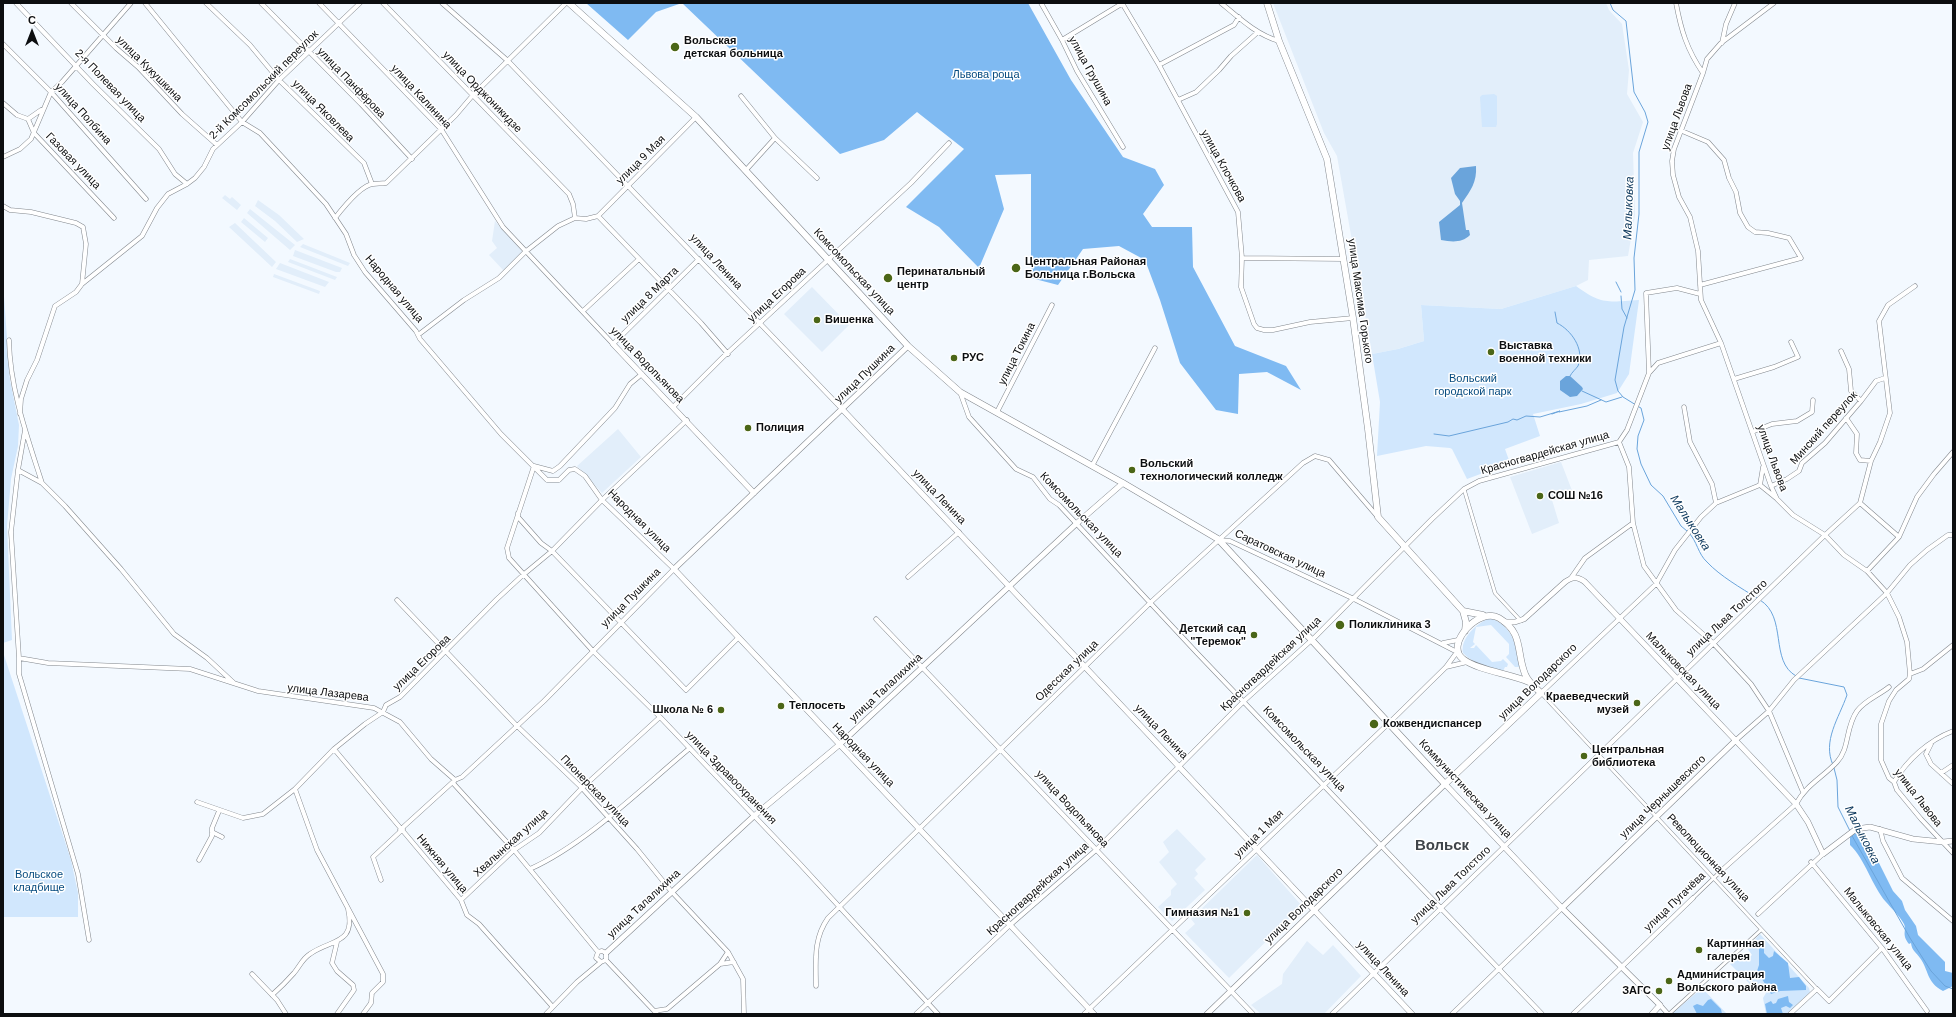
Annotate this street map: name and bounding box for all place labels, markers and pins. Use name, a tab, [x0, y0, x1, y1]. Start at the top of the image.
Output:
place label: Вольская детская больница	[684, 34, 783, 60]
marker: Вольская детская больница	[669, 41, 681, 53]
place label: Центральная Районая Больница г.Вольска	[1025, 255, 1146, 281]
marker: Центральная Районая Больница г.Вольска	[1010, 262, 1022, 274]
place label: Перинатальный центр	[897, 265, 985, 291]
marker: Перинатальный центр	[882, 272, 894, 284]
place label: Вишенка	[825, 313, 873, 327]
marker: Вишенка	[812, 315, 822, 325]
place label: Выставка военной техники	[1499, 339, 1591, 365]
marker: Выставка военной техники	[1486, 347, 1496, 357]
place label: РУС	[962, 351, 984, 365]
marker: РУС	[949, 353, 959, 363]
place label: Полиция	[756, 421, 804, 435]
marker: Полиция	[743, 423, 753, 433]
place label: Вольский технологический колледж	[1140, 457, 1283, 483]
marker: Вольский технологический колледж	[1127, 465, 1137, 475]
place label: СОШ №16	[1548, 489, 1603, 503]
marker: СОШ №16	[1535, 491, 1545, 501]
place label: Поликлиника 3	[1349, 618, 1431, 632]
marker: Поликлиника 3	[1334, 619, 1346, 631]
place label: Детский сад "Теремок"	[1179, 622, 1246, 648]
marker: Детский сад "Теремок"	[1249, 630, 1259, 640]
place label: Краеведческий музей	[1546, 690, 1629, 716]
marker: Краеведческий музей	[1632, 698, 1642, 708]
place label: Теплосеть	[789, 699, 846, 713]
marker: Теплосеть	[776, 701, 786, 711]
place label: Школа № 6	[653, 703, 713, 717]
marker: Школа № 6	[716, 705, 726, 715]
place label: Кожвендиспансер	[1383, 717, 1482, 731]
marker: Кожвендиспансер	[1368, 718, 1380, 730]
place label: Центральная библиотека	[1592, 743, 1664, 769]
marker: Центральная библиотека	[1579, 751, 1589, 761]
place label: Гимназия №1	[1165, 906, 1239, 920]
marker: Гимназия №1	[1242, 908, 1252, 918]
place label: Картинная галерея	[1707, 937, 1765, 963]
marker: Картинная галерея	[1694, 945, 1704, 955]
place label: Администрация Вольского района	[1677, 968, 1777, 994]
marker: Администрация Вольского района	[1664, 976, 1674, 986]
place label: ЗАГС	[1622, 984, 1651, 998]
marker: ЗАГС	[1654, 986, 1664, 996]

